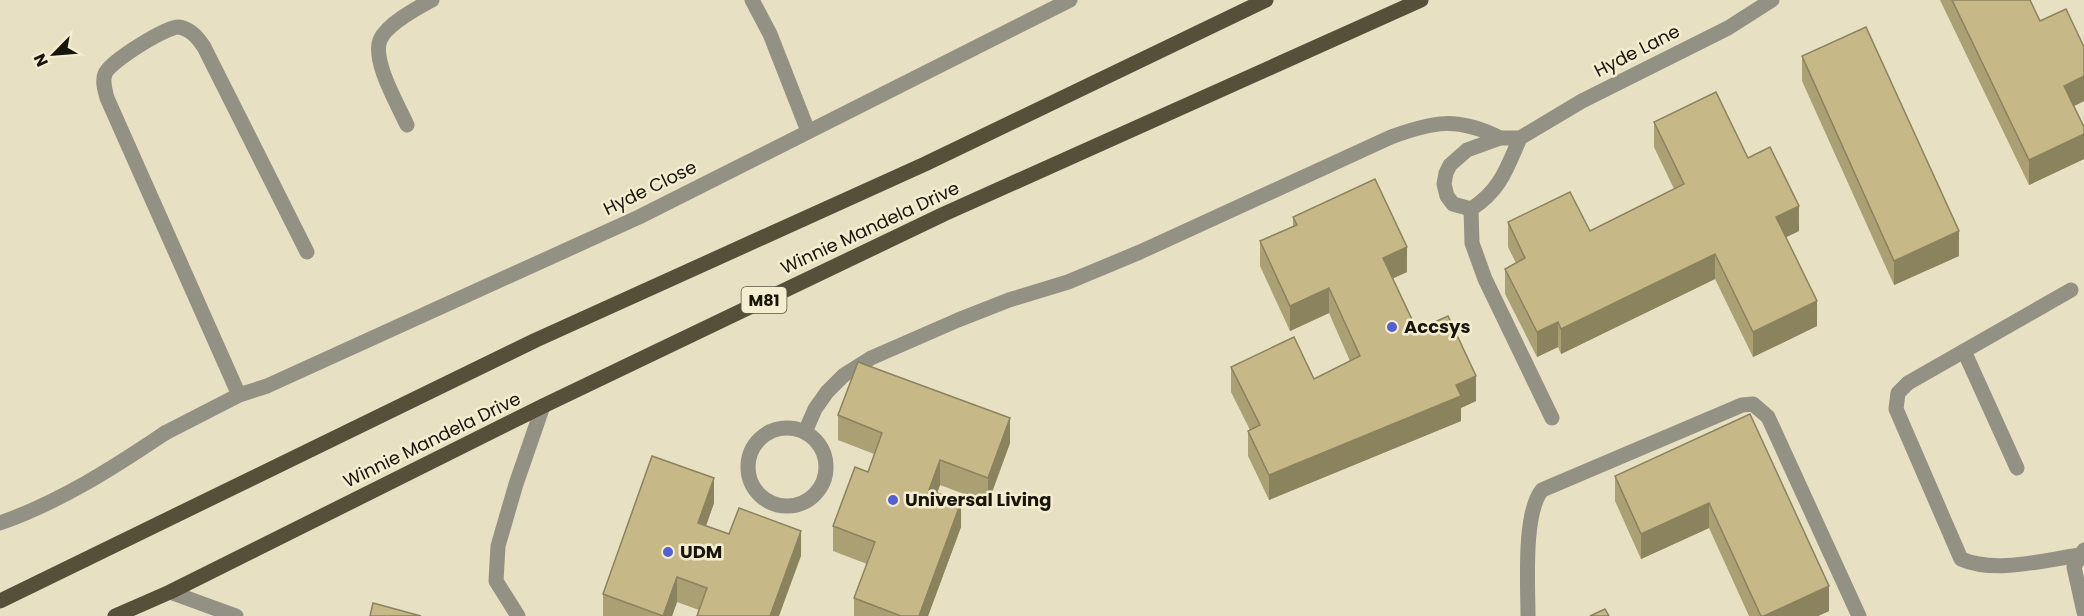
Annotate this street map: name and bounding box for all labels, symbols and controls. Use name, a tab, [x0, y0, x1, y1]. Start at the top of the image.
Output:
street label: Hyde Lane	[1590, 18, 1684, 83]
north arrow	[24, 24, 84, 84]
text: N	[28, 50, 54, 70]
street label: Hyde Close	[599, 154, 701, 221]
street label: Winnie Mandela Drive	[776, 175, 963, 280]
road number: M81	[742, 287, 786, 313]
place label: Accsys	[1404, 314, 1471, 339]
marker: Accsys	[1385, 320, 1399, 334]
street label: Winnie Mandela Drive	[339, 386, 525, 493]
place label: Universal Living	[905, 487, 1051, 512]
marker: Universal Living	[886, 493, 900, 507]
place label: UDM	[680, 539, 722, 564]
marker: UDM	[661, 545, 675, 559]

